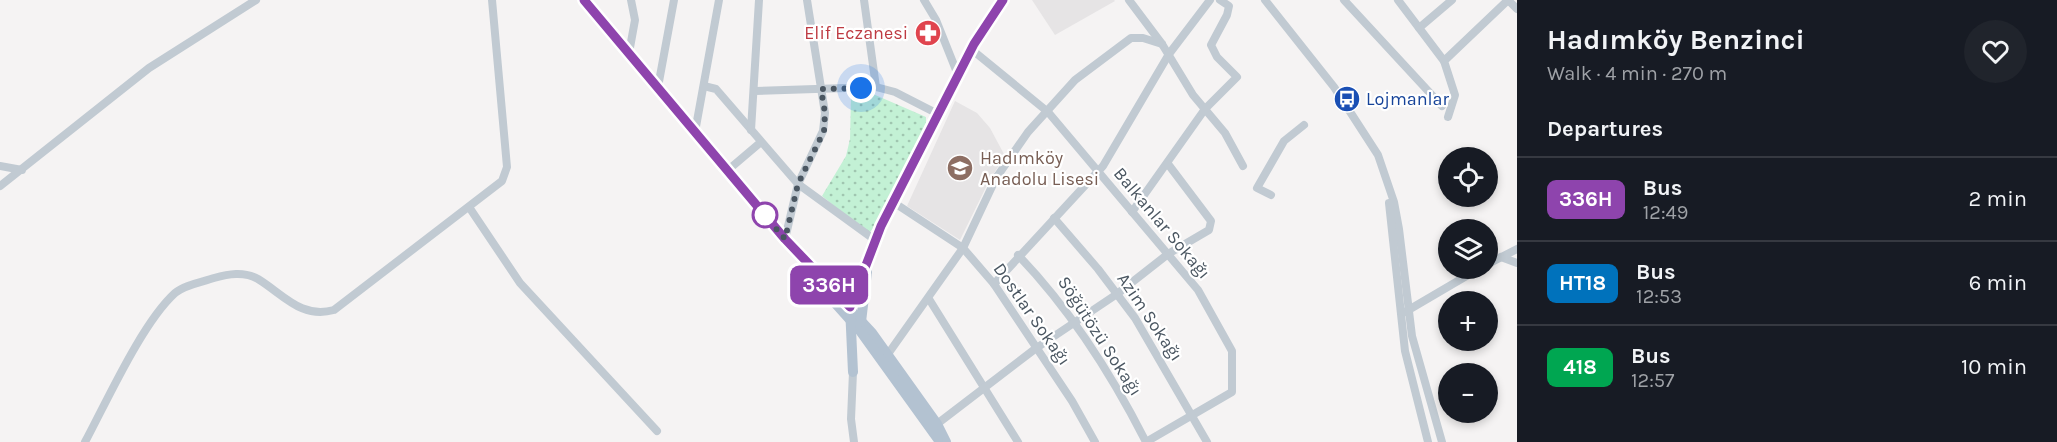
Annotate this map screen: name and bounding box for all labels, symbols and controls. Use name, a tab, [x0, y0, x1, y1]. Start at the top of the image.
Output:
pharmacy icon: Elif Eczanesi	[913, 18, 943, 48]
button: heart	[1964, 20, 2027, 83]
place label: Elif Eczanesi	[804, 22, 908, 44]
text: Hadımköy Benzinci	[1547, 23, 1805, 56]
text: Walk · 4 min · 270 m	[1547, 62, 1727, 85]
your location	[846, 73, 876, 103]
bus stop icon: Lojmanlar	[1332, 84, 1362, 114]
place label: Lojmanlar	[1366, 88, 1449, 110]
text: Departures	[1547, 116, 1663, 142]
place label: Hadımköy Anadolu Lisesi	[980, 147, 1099, 190]
map controls	[1438, 147, 1498, 423]
button: locate	[1438, 147, 1498, 207]
school or university icon: Hadımköy Anadolu Lisesi	[945, 153, 975, 183]
street label: Balkanlar Sokağı	[1109, 163, 1215, 283]
text: Bus	[1643, 175, 1682, 201]
text: 2 min	[1969, 186, 2027, 212]
text: 336H	[1559, 187, 1613, 211]
text: 12:49	[1643, 201, 1688, 224]
unlabelled marker	[752, 202, 778, 228]
button: layers	[1438, 219, 1498, 279]
street label: Dostlar Sokağı	[989, 259, 1075, 369]
text: Bus	[1636, 259, 1676, 285]
line badge: 336H	[787, 266, 871, 304]
street label: Azim Sokağı	[1112, 269, 1188, 365]
text: 6 min	[1969, 270, 2027, 296]
text: HT18	[1559, 271, 1606, 295]
street label: Söğütözü Sokağı	[1053, 272, 1147, 400]
text: 336H	[802, 273, 856, 297]
text: 12:53	[1636, 285, 1682, 308]
button: +	[1438, 291, 1498, 351]
text: Bus	[1631, 343, 1671, 369]
text: 10 min	[1961, 354, 2027, 380]
text: 418	[1563, 355, 1597, 379]
button: −	[1438, 363, 1498, 423]
text: 12:57	[1631, 369, 1675, 392]

